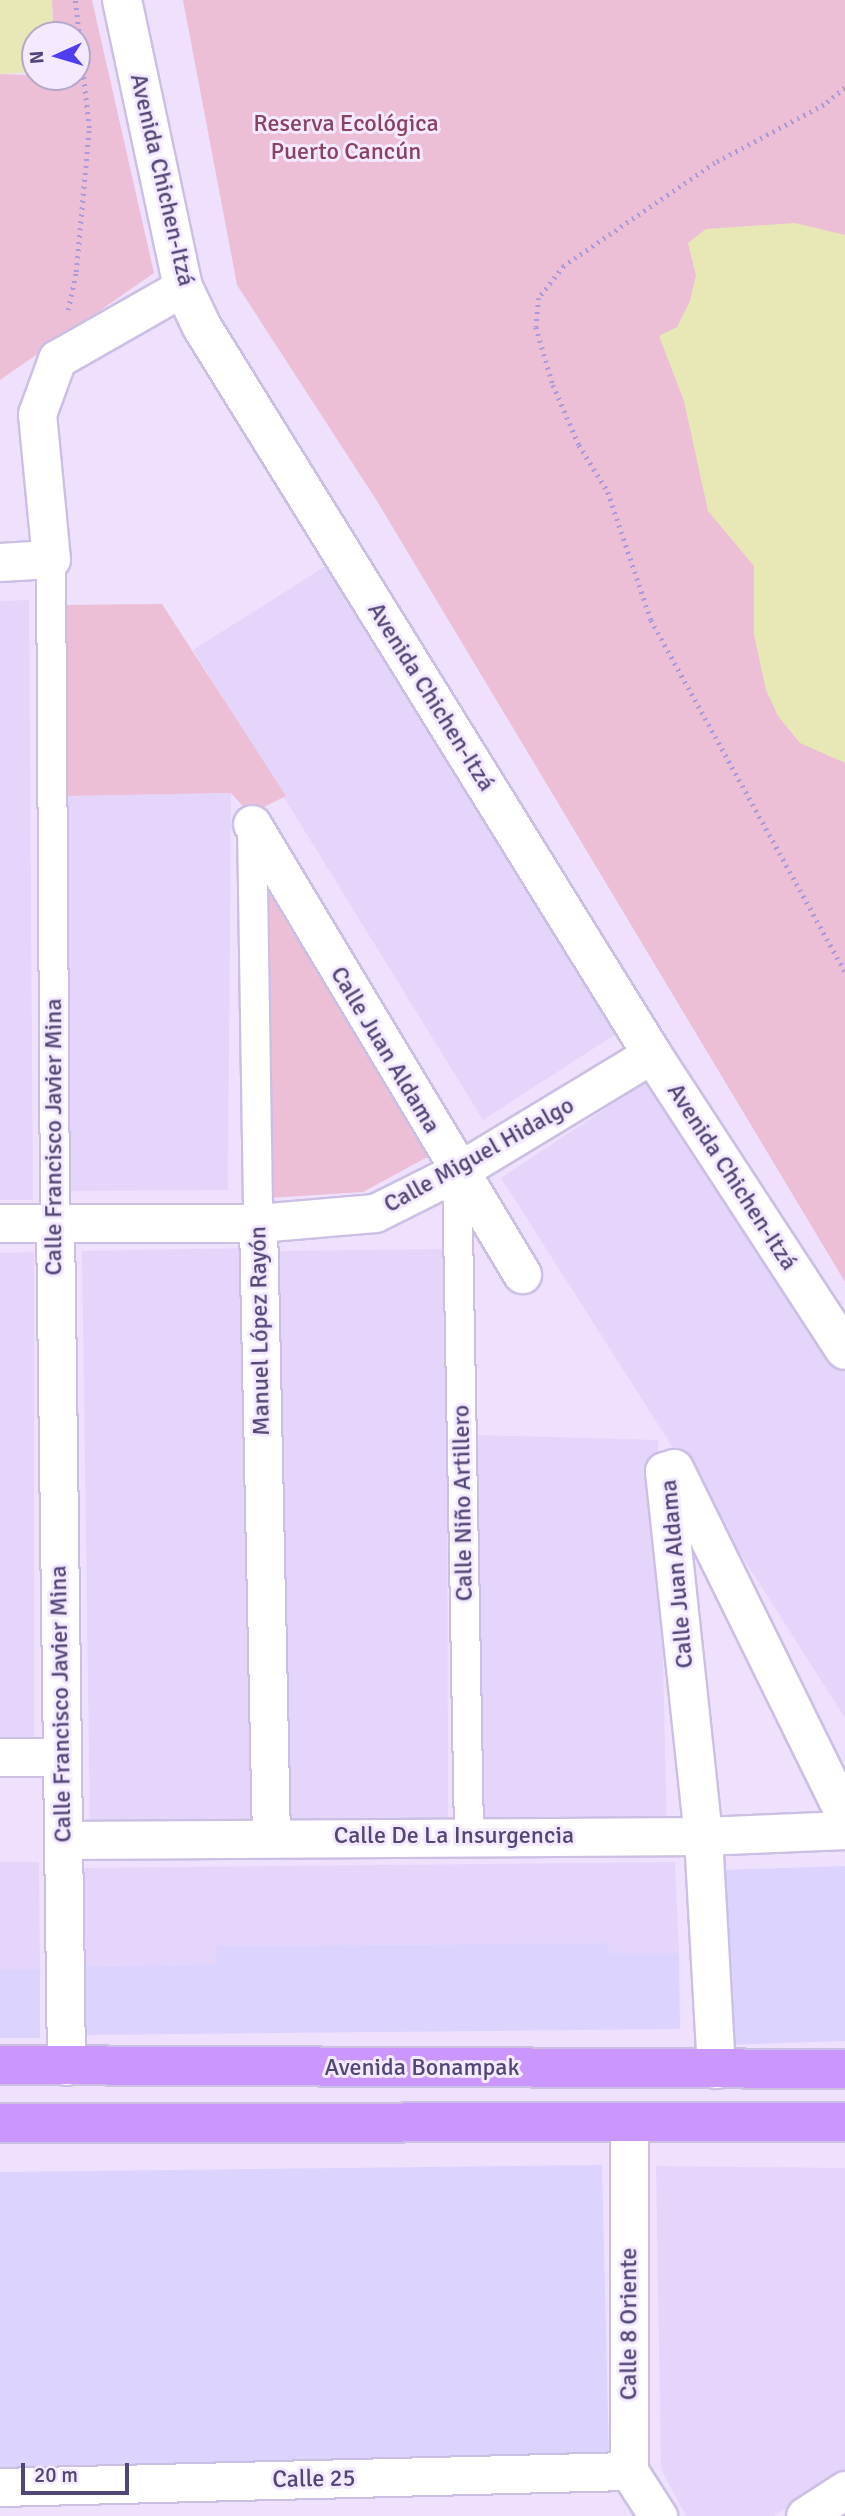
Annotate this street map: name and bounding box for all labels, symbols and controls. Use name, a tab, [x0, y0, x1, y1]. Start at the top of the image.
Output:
north arrow	[21, 21, 91, 91]
text: N	[25, 50, 49, 65]
street label: Avenida Chichen-Itzá	[124, 71, 200, 289]
park label: Reserva Ecológica Puerto Cancún	[253, 110, 439, 166]
street label: Avenida Chichen-Itzá	[361, 597, 501, 797]
street label: Calle Juan Aldama	[324, 961, 446, 1139]
street label: Calle Francisco Javier Mina	[40, 998, 68, 1276]
street label: Avenida Chichen-Itzá	[661, 1078, 803, 1276]
street label: Calle Miguel Hidalgo	[379, 1091, 579, 1219]
street label: Manuel López Rayón	[244, 1226, 276, 1436]
street label: Calle Niño Artillero	[447, 1404, 479, 1602]
street label: Calle Juan Aldama	[654, 1478, 700, 1670]
street label: Calle Francisco Javier Mina	[44, 1565, 78, 1843]
street label: Calle De La Insurgencia	[334, 1822, 574, 1850]
street label: Avenida Bonampak	[325, 2054, 519, 2082]
street label: Calle 8 Oriente	[615, 2248, 643, 2400]
scale bar	[24, 2450, 133, 2494]
text: 20 m	[34, 2462, 78, 2488]
street label: Calle 25	[272, 2464, 356, 2494]

